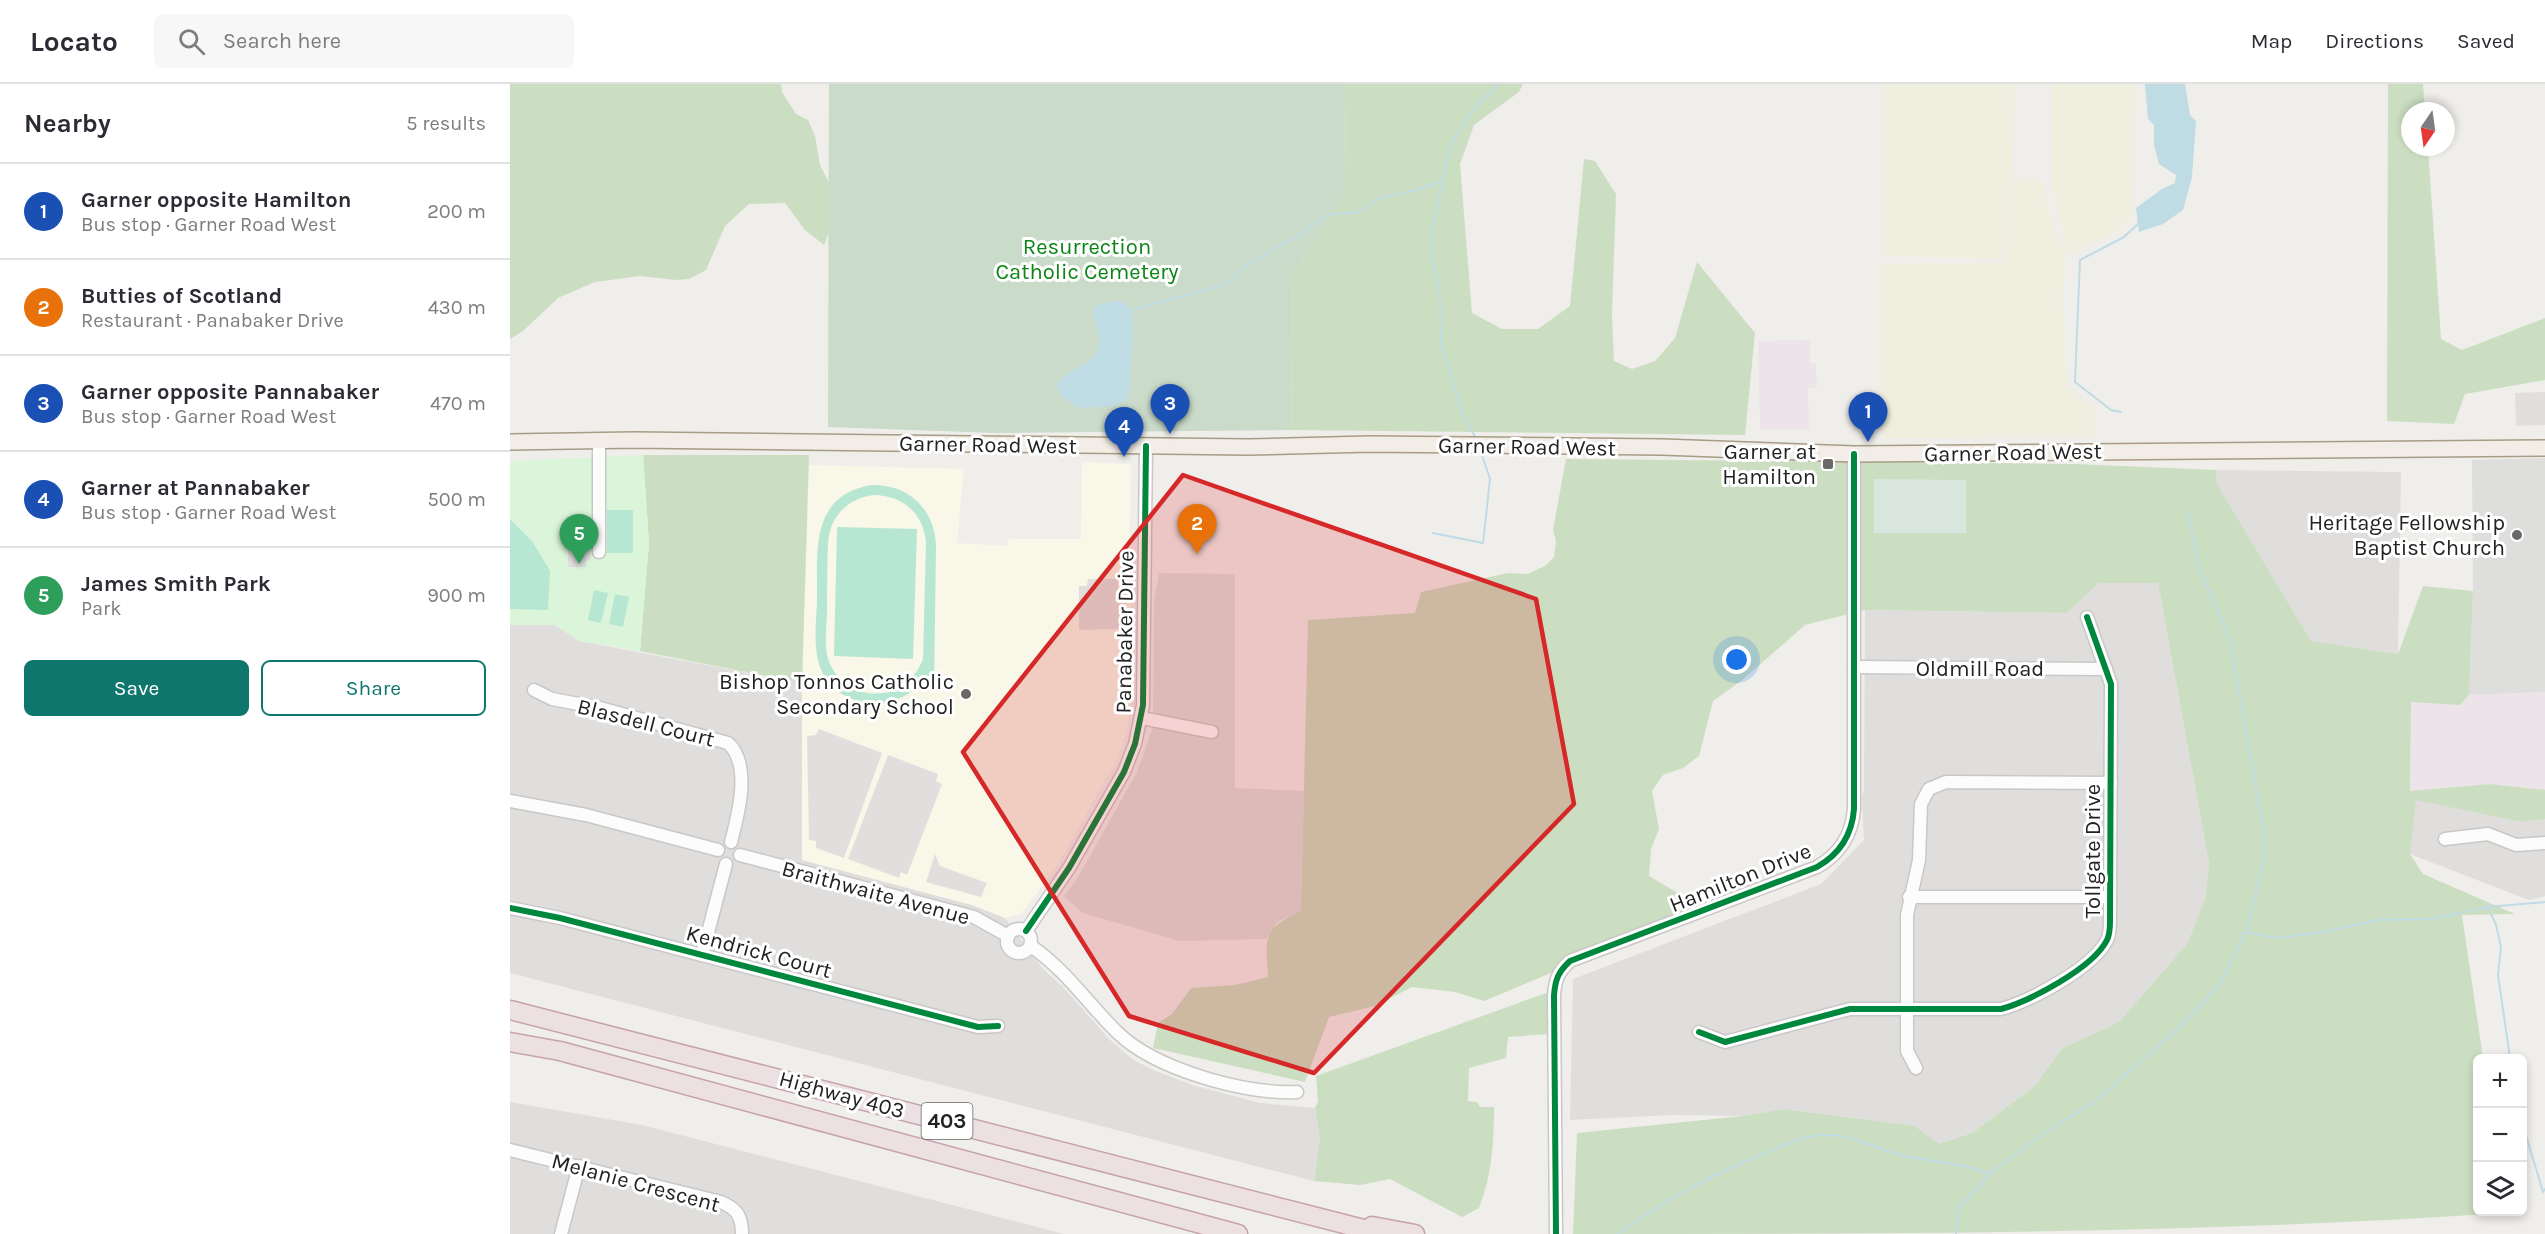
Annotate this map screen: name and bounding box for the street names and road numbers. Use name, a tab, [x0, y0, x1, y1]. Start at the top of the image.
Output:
street label: Garner Road West	[899, 430, 1077, 460]
street label: Garner Road West	[1438, 432, 1616, 462]
street label: Garner Road West	[1924, 438, 2102, 468]
street label: Panabaker Drive	[1111, 550, 1139, 714]
street label: Oldmill Road	[1916, 656, 2044, 682]
street label: Blasdell Court	[574, 693, 717, 753]
street label: Tollgate Drive	[2080, 784, 2106, 918]
street label: Hamilton Drive	[1666, 838, 1815, 918]
street label: Braithwaite Avenue	[779, 855, 973, 931]
street label: Kendrick Court	[683, 920, 834, 984]
street label: Highway 403	[776, 1066, 907, 1124]
road number: 403	[922, 1103, 972, 1139]
street label: Melanie Crescent	[549, 1148, 723, 1218]

